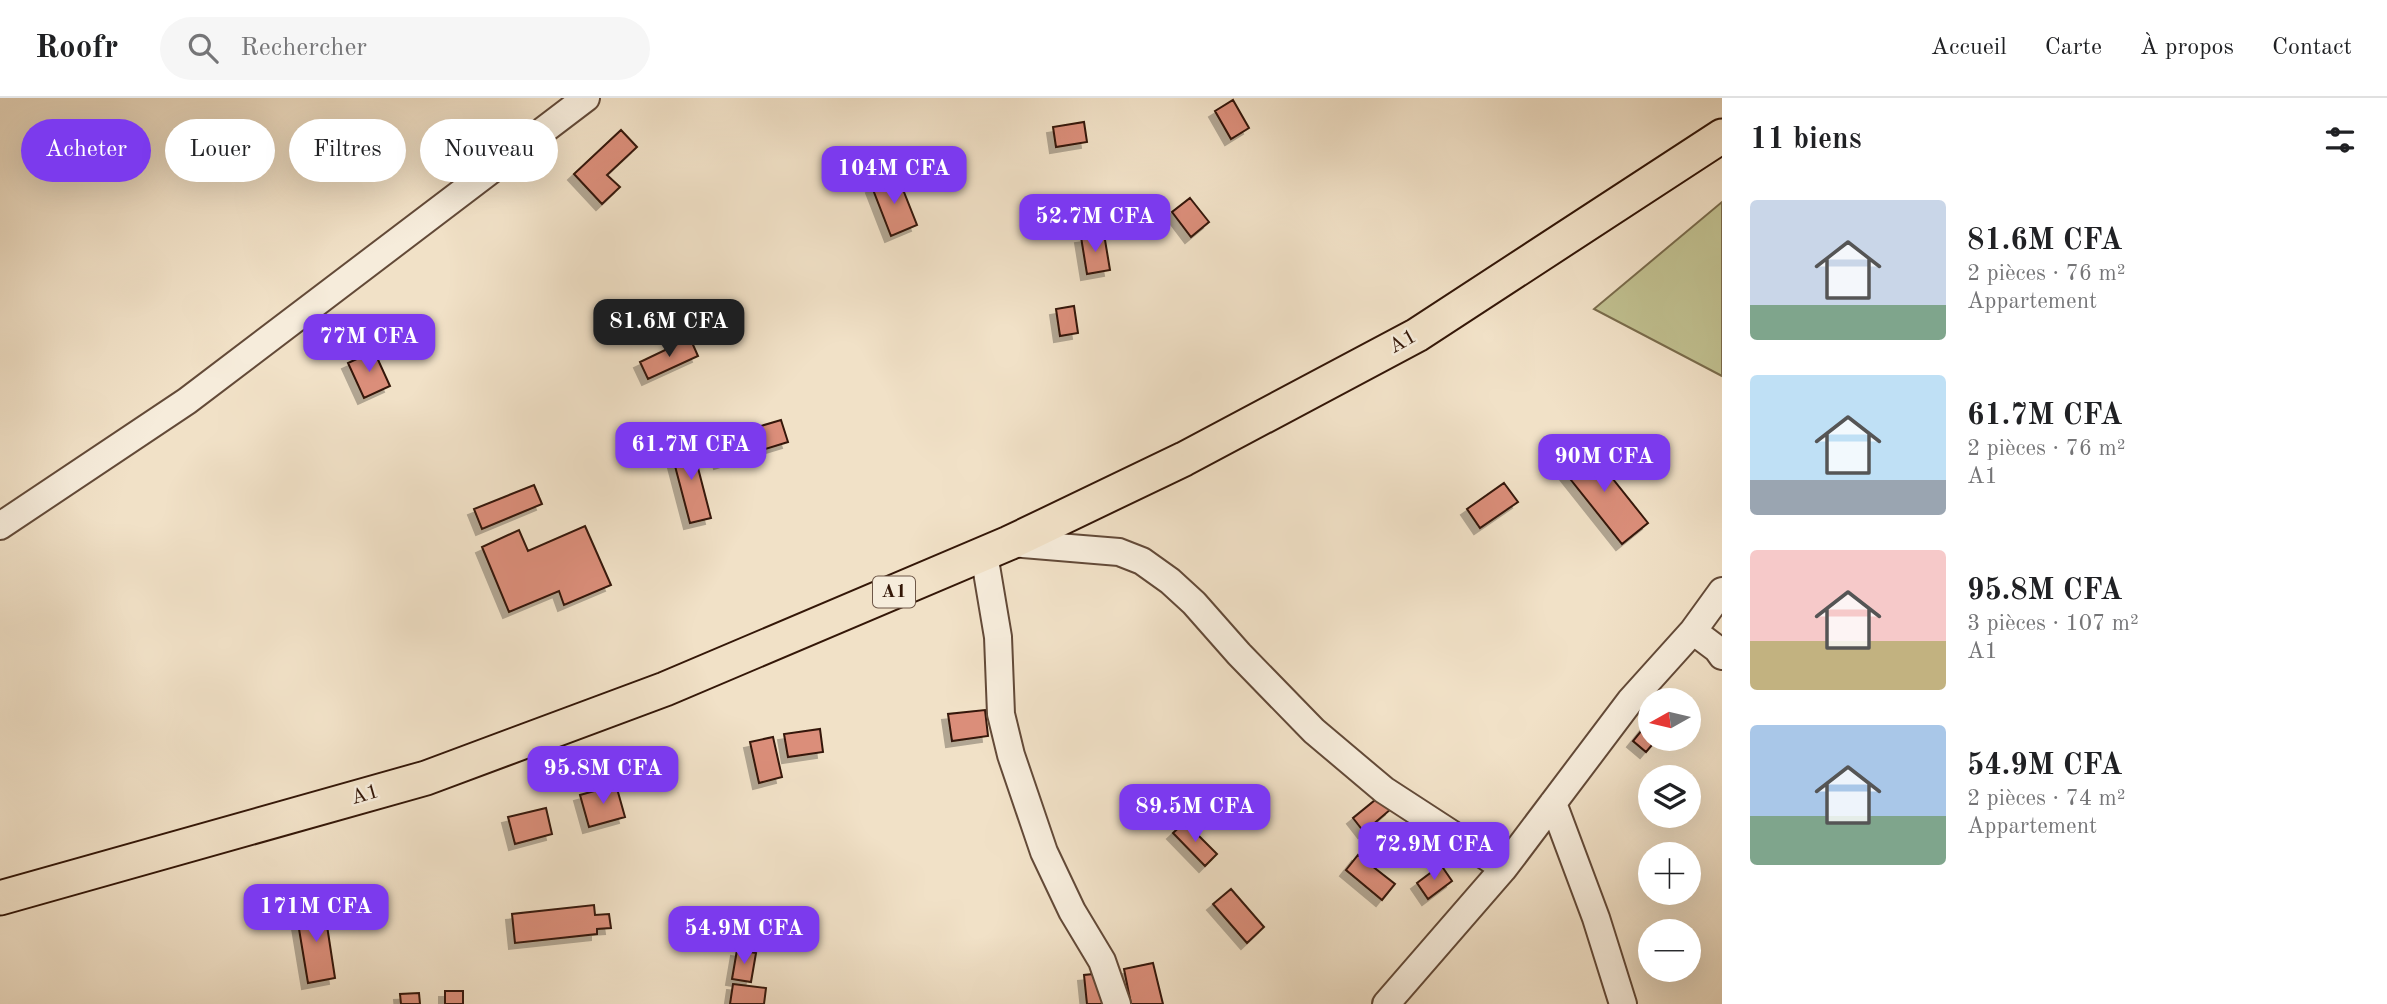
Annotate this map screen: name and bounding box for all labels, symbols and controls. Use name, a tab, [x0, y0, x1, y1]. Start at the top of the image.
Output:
search box	[160, 17, 650, 80]
icon: search	[184, 29, 222, 67]
text: Roofr	[35, 32, 118, 65]
text: Rechercher	[240, 35, 367, 61]
text: Accueil	[1931, 36, 2007, 60]
text: Carte	[2045, 36, 2102, 60]
text: À propos	[2140, 36, 2234, 60]
text: Contact	[2272, 36, 2352, 60]
chip: Acheter	[21, 119, 151, 182]
chip: Louer	[165, 119, 275, 182]
chip: Filtres	[289, 119, 406, 182]
chip: Nouveau	[420, 119, 558, 182]
icon: filters	[2321, 121, 2359, 159]
text: 11 biens	[1750, 125, 1862, 155]
pin: 104M CFA	[822, 146, 966, 206]
text: 104M CFA	[838, 157, 950, 180]
pin: 52.7M CFA	[1015, 194, 1175, 254]
text: 52.7M CFA	[1035, 205, 1155, 228]
text: 81.6M CFA	[1967, 226, 2123, 256]
icon: home	[1806, 228, 1890, 312]
text: 2 pièces · 76 m²	[1967, 262, 2126, 285]
text: Appartement	[1967, 290, 2097, 313]
pin: 81.6M CFA	[589, 300, 749, 359]
text: 81.6M CFA	[609, 310, 729, 333]
pin: 77M CFA	[304, 314, 434, 374]
text: 77M CFA	[319, 325, 419, 348]
street label: A1	[1386, 326, 1420, 358]
text: 61.7M CFA	[1967, 401, 2123, 431]
icon: home	[1806, 403, 1890, 487]
pin: 61.7M CFA	[611, 422, 771, 482]
text: 61.7M CFA	[631, 433, 751, 456]
pin: 90M CFA	[1539, 434, 1669, 494]
text: 2 pièces · 76 m²	[1967, 437, 2126, 460]
text: 90M CFA	[1554, 445, 1654, 468]
text: A1	[1967, 465, 1998, 488]
road number: A1	[873, 576, 915, 607]
text: 95.8M CFA	[1967, 576, 2123, 606]
icon: home	[1806, 578, 1890, 662]
text: 3 pièces · 107 m²	[1967, 612, 2139, 635]
text: A1	[1967, 640, 1998, 663]
north arrow	[1638, 688, 1701, 751]
map controls	[1638, 688, 1701, 982]
pin: 95.8M CFA	[523, 746, 683, 806]
text: 54.9M CFA	[1967, 751, 2123, 781]
icon: home	[1806, 753, 1890, 837]
text: 95.8M CFA	[543, 757, 663, 780]
button: layers	[1638, 765, 1701, 828]
street label: A1	[349, 781, 381, 809]
pin: 89.5M CFA	[1115, 784, 1275, 844]
text: 2 pièces · 74 m²	[1967, 787, 2126, 810]
text: 89.5M CFA	[1135, 795, 1255, 818]
text: Appartement	[1967, 815, 2097, 838]
pin: 72.9M CFA	[1354, 822, 1514, 882]
text: 72.9M CFA	[1374, 833, 1494, 856]
button: +	[1638, 842, 1701, 905]
pin: 171M CFA	[244, 884, 388, 944]
text: 171M CFA	[260, 895, 372, 918]
pin: 54.9M CFA	[664, 906, 824, 966]
text: 54.9M CFA	[684, 917, 804, 940]
button: −	[1638, 919, 1701, 982]

